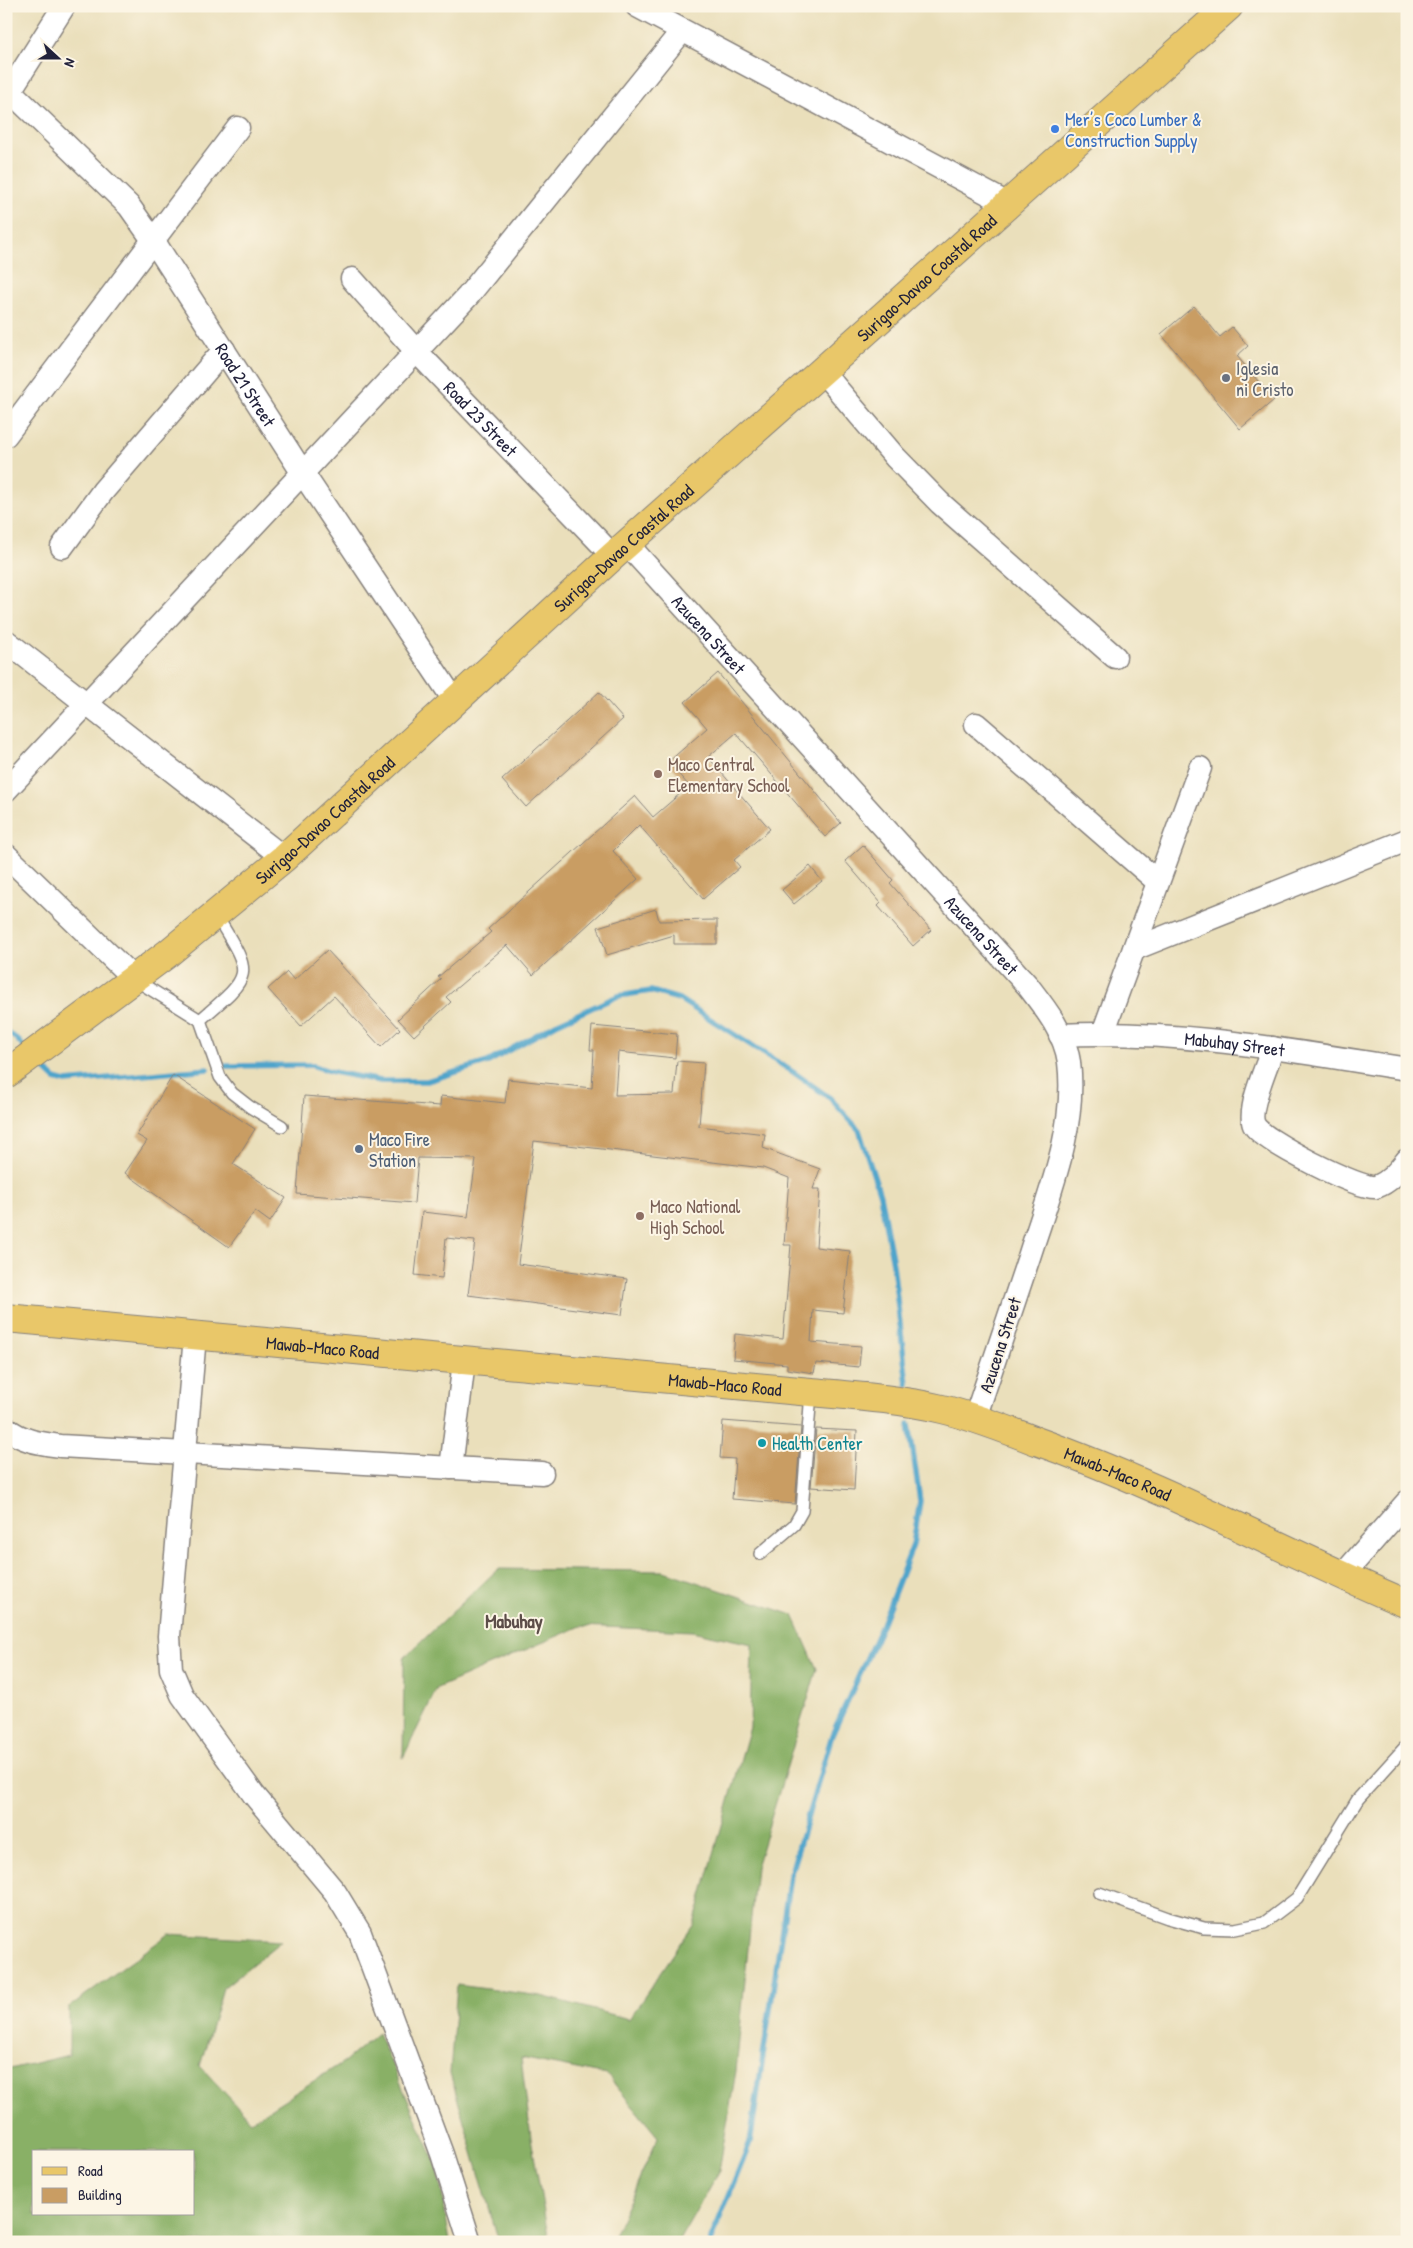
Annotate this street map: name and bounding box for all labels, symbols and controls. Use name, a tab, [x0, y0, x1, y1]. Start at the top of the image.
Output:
north arrow	[32, 32, 82, 82]
text: N	[60, 56, 81, 70]
place label: Mer’s Coco Lumber & Construction Supply	[1065, 107, 1202, 153]
marker: Mer’s Coco Lumber & Construction Supply	[1049, 123, 1061, 135]
street label: Surigao-Davao Coastal Road	[851, 208, 1002, 347]
street label: Road 21 Street	[210, 338, 282, 432]
place label: Iglesia ni Cristo	[1236, 356, 1294, 402]
marker: Iglesia ni Cristo	[1220, 372, 1232, 384]
street label: Road 23 Street	[439, 375, 524, 462]
street label: Surigao-Davao Coastal Road	[548, 478, 699, 617]
street label: Azucena Street	[666, 589, 752, 680]
street label: Surigao-Davao Coastal Road	[250, 750, 400, 889]
place label: Maco Central Elementary School	[668, 752, 790, 798]
marker: Maco Central Elementary School	[652, 768, 664, 780]
street label: Azucena Street	[939, 890, 1025, 981]
street label: Mabuhay Street	[1183, 1025, 1287, 1062]
place label: Maco Fire Station	[369, 1127, 430, 1173]
marker: Maco Fire Station	[353, 1143, 365, 1155]
place label: Maco National High School	[650, 1194, 740, 1240]
marker: Maco National High School	[634, 1210, 646, 1222]
street label: Azucena Street	[973, 1293, 1027, 1396]
street label: Mawab-Maco Road	[265, 1329, 380, 1365]
street label: Mawab-Maco Road	[667, 1366, 783, 1402]
place label: Health Center	[772, 1431, 863, 1456]
marker: Health Center	[756, 1437, 768, 1449]
street label: Mawab-Maco Road	[1061, 1440, 1175, 1507]
district label: Mabuhay	[485, 1608, 543, 1635]
legend	[32, 2150, 195, 2216]
text: Road	[78, 2160, 103, 2181]
text: Building	[78, 2184, 122, 2205]

